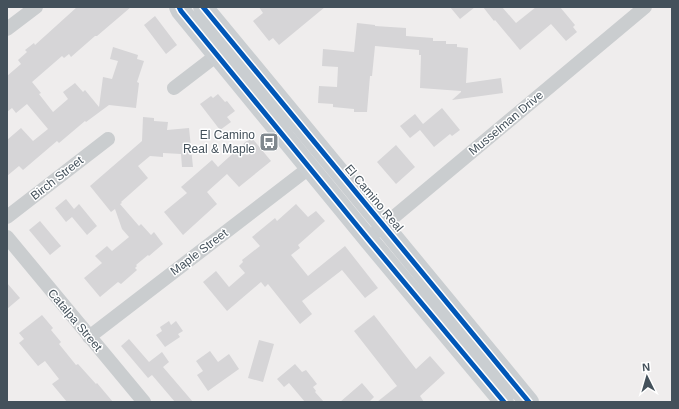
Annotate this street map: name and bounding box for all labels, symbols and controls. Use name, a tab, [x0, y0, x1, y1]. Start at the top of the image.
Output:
street label: Musselman Drive	[466, 88, 546, 158]
place label: El Camino Real & Maple	[183, 128, 255, 156]
bus stop icon: El Camino Real & Maple	[258, 131, 280, 153]
street label: Birch Street	[28, 153, 87, 203]
street label: El Camino Real	[342, 162, 406, 234]
street label: Maple Street	[168, 226, 231, 278]
street label: Catalpa Street	[45, 286, 105, 354]
north arrow	[627, 357, 667, 397]
text: N	[642, 361, 651, 373]

